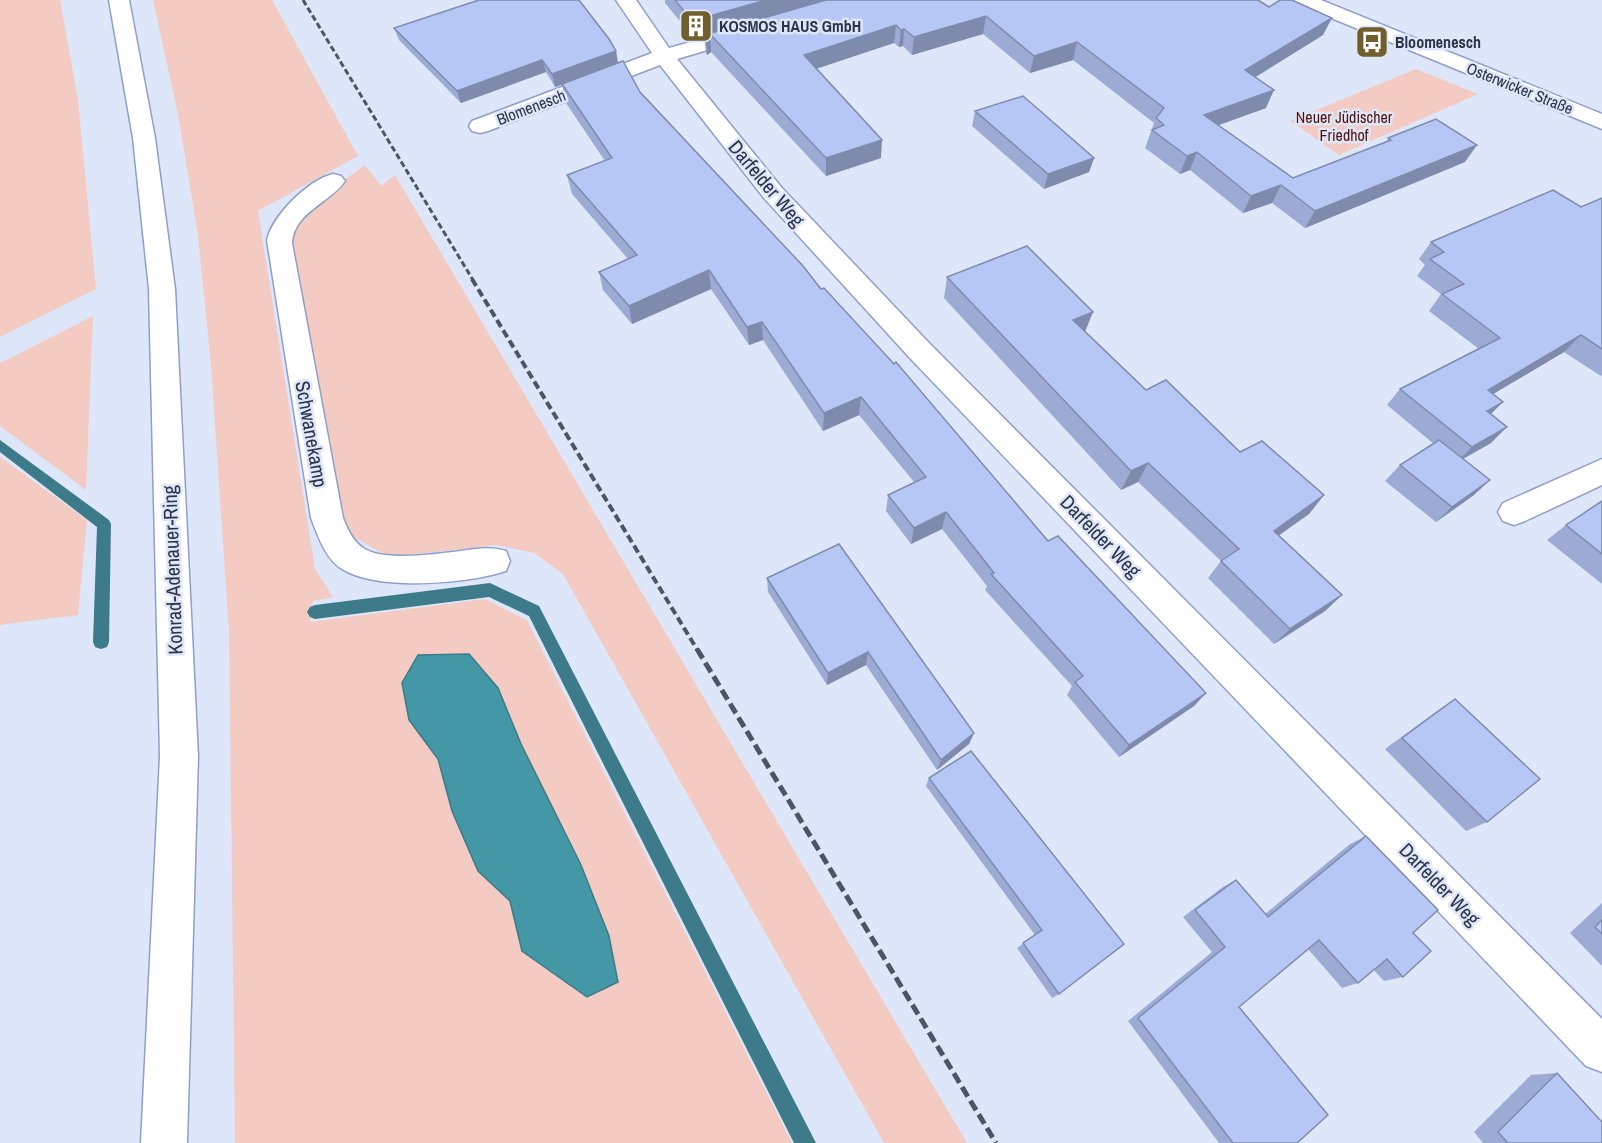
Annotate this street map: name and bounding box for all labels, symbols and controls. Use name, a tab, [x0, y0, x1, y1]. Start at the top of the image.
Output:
building icon: KOSMOS HAUS GmbH	[678, 8, 714, 44]
place label: KOSMOS HAUS GmbH	[719, 15, 861, 37]
bus stop icon: Bloomenesch	[1354, 24, 1390, 60]
place label: Bloomenesch	[1395, 31, 1481, 53]
street label: Osterwicker Straße	[1463, 57, 1577, 119]
street label: Blomenesch	[493, 84, 569, 130]
park label: Neuer Jüdischer Friedhof	[1296, 106, 1393, 146]
street label: Darfelder Weg	[723, 134, 811, 232]
street label: Schwanekamp	[289, 379, 335, 489]
street label: Konrad-Adenauer-Ring	[156, 485, 188, 655]
street label: Darfelder Weg	[1055, 489, 1147, 583]
street label: Darfelder Weg	[1394, 837, 1486, 931]

